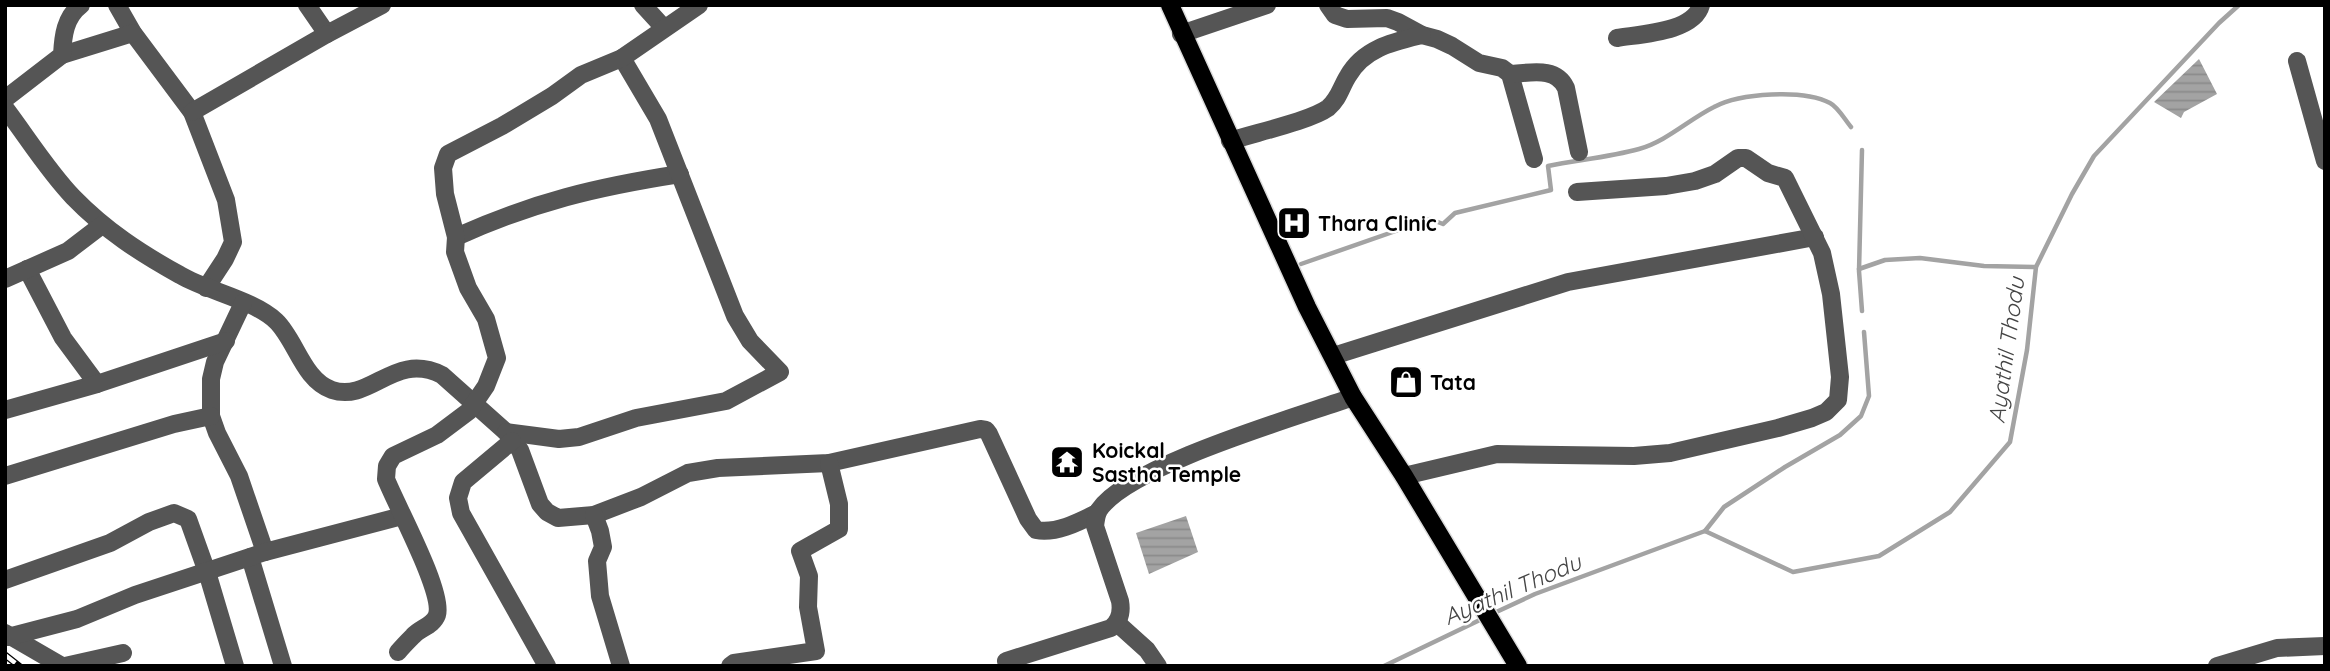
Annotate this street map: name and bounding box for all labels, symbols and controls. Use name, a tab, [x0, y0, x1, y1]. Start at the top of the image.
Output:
hospital icon: Thara Clinic	[1275, 204, 1313, 242]
place label: Thara Clinic	[1318, 210, 1437, 236]
water label: Ayathil Thodu	[1981, 273, 2031, 425]
shop icon: Tata	[1387, 363, 1425, 401]
place label: Tata	[1430, 369, 1476, 395]
place label: Koickal Sastha Temple	[1092, 437, 1241, 487]
temple icon: Koickal Sastha Temple	[1048, 443, 1086, 481]
water label: Ayathil Thodu	[1439, 546, 1587, 631]

